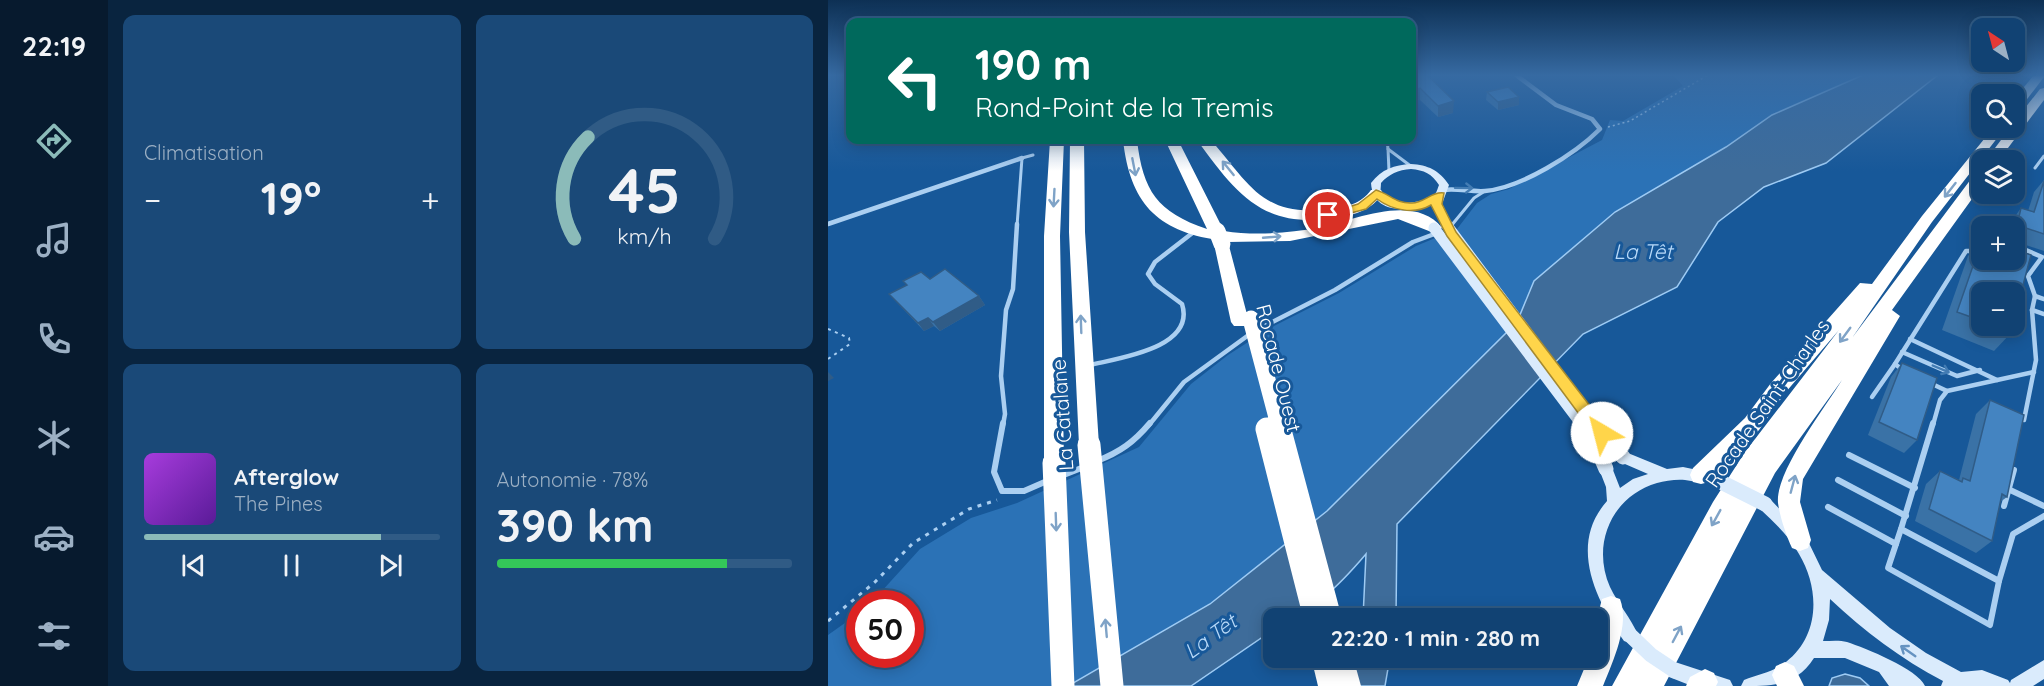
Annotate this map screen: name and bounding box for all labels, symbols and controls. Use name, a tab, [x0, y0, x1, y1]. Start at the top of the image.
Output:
north arrow	[1971, 18, 2025, 72]
map controls	[1971, 18, 2025, 336]
text: 22:19	[22, 29, 86, 63]
text: 190 m	[975, 38, 1091, 91]
icon: left	[876, 42, 954, 120]
button: search	[1971, 84, 2025, 138]
text: Rond-Point de la Tremis	[975, 90, 1274, 124]
icon: directions	[33, 120, 75, 162]
text: Climatisation	[144, 140, 264, 165]
button: layers	[1971, 150, 2025, 204]
text: 45	[608, 151, 681, 229]
one-way arrow	[1129, 157, 1140, 176]
one-way arrow	[1222, 160, 1235, 176]
text: 19°	[261, 170, 321, 226]
text: −	[144, 179, 161, 220]
text: +	[421, 179, 439, 220]
one-way arrow	[1944, 182, 1957, 198]
one-way arrow	[1453, 183, 1473, 194]
one-way arrow	[1048, 187, 1060, 207]
pin	[1302, 189, 1353, 240]
icon: arrive	[1311, 198, 1344, 231]
button: +	[1971, 216, 2025, 270]
icon: music	[33, 219, 75, 261]
text: km/h	[617, 223, 671, 249]
one-way arrow	[1261, 232, 1281, 243]
water label: La Têt	[1614, 238, 1675, 264]
button: −	[1971, 282, 2025, 336]
street label: Rocade Ouest	[1251, 301, 1307, 435]
one-way arrow	[1076, 314, 1087, 334]
street label: Rocade Saint-Charles	[1699, 314, 1835, 492]
icon: phone	[33, 318, 75, 360]
one-way arrow	[1839, 326, 1851, 343]
street label: La Catalane	[1046, 358, 1078, 472]
one-way arrow	[1931, 364, 1950, 375]
position arrow	[1570, 401, 1634, 465]
icon: climate	[33, 417, 75, 459]
text: Afterglow	[234, 463, 339, 491]
text: Autonomie · 78%	[497, 467, 648, 492]
one-way arrow	[1787, 475, 1799, 494]
text: The Pines	[234, 491, 323, 516]
text: 390 km	[497, 497, 654, 553]
one-way arrow	[1710, 509, 1722, 526]
one-way arrow	[1051, 511, 1062, 531]
icon: car	[33, 516, 75, 558]
icon: previous	[177, 549, 210, 582]
icon: pause	[275, 549, 308, 582]
icon: next	[374, 549, 407, 582]
speed limit sign: 50	[846, 590, 924, 668]
water label: La Têt	[1179, 607, 1244, 664]
icon: filters	[33, 615, 75, 657]
one-way arrow	[1100, 618, 1111, 638]
text: 22:20 · 1 min · 280 m	[1331, 624, 1540, 652]
one-way arrow	[1672, 626, 1684, 644]
one-way arrow	[1900, 645, 1916, 657]

